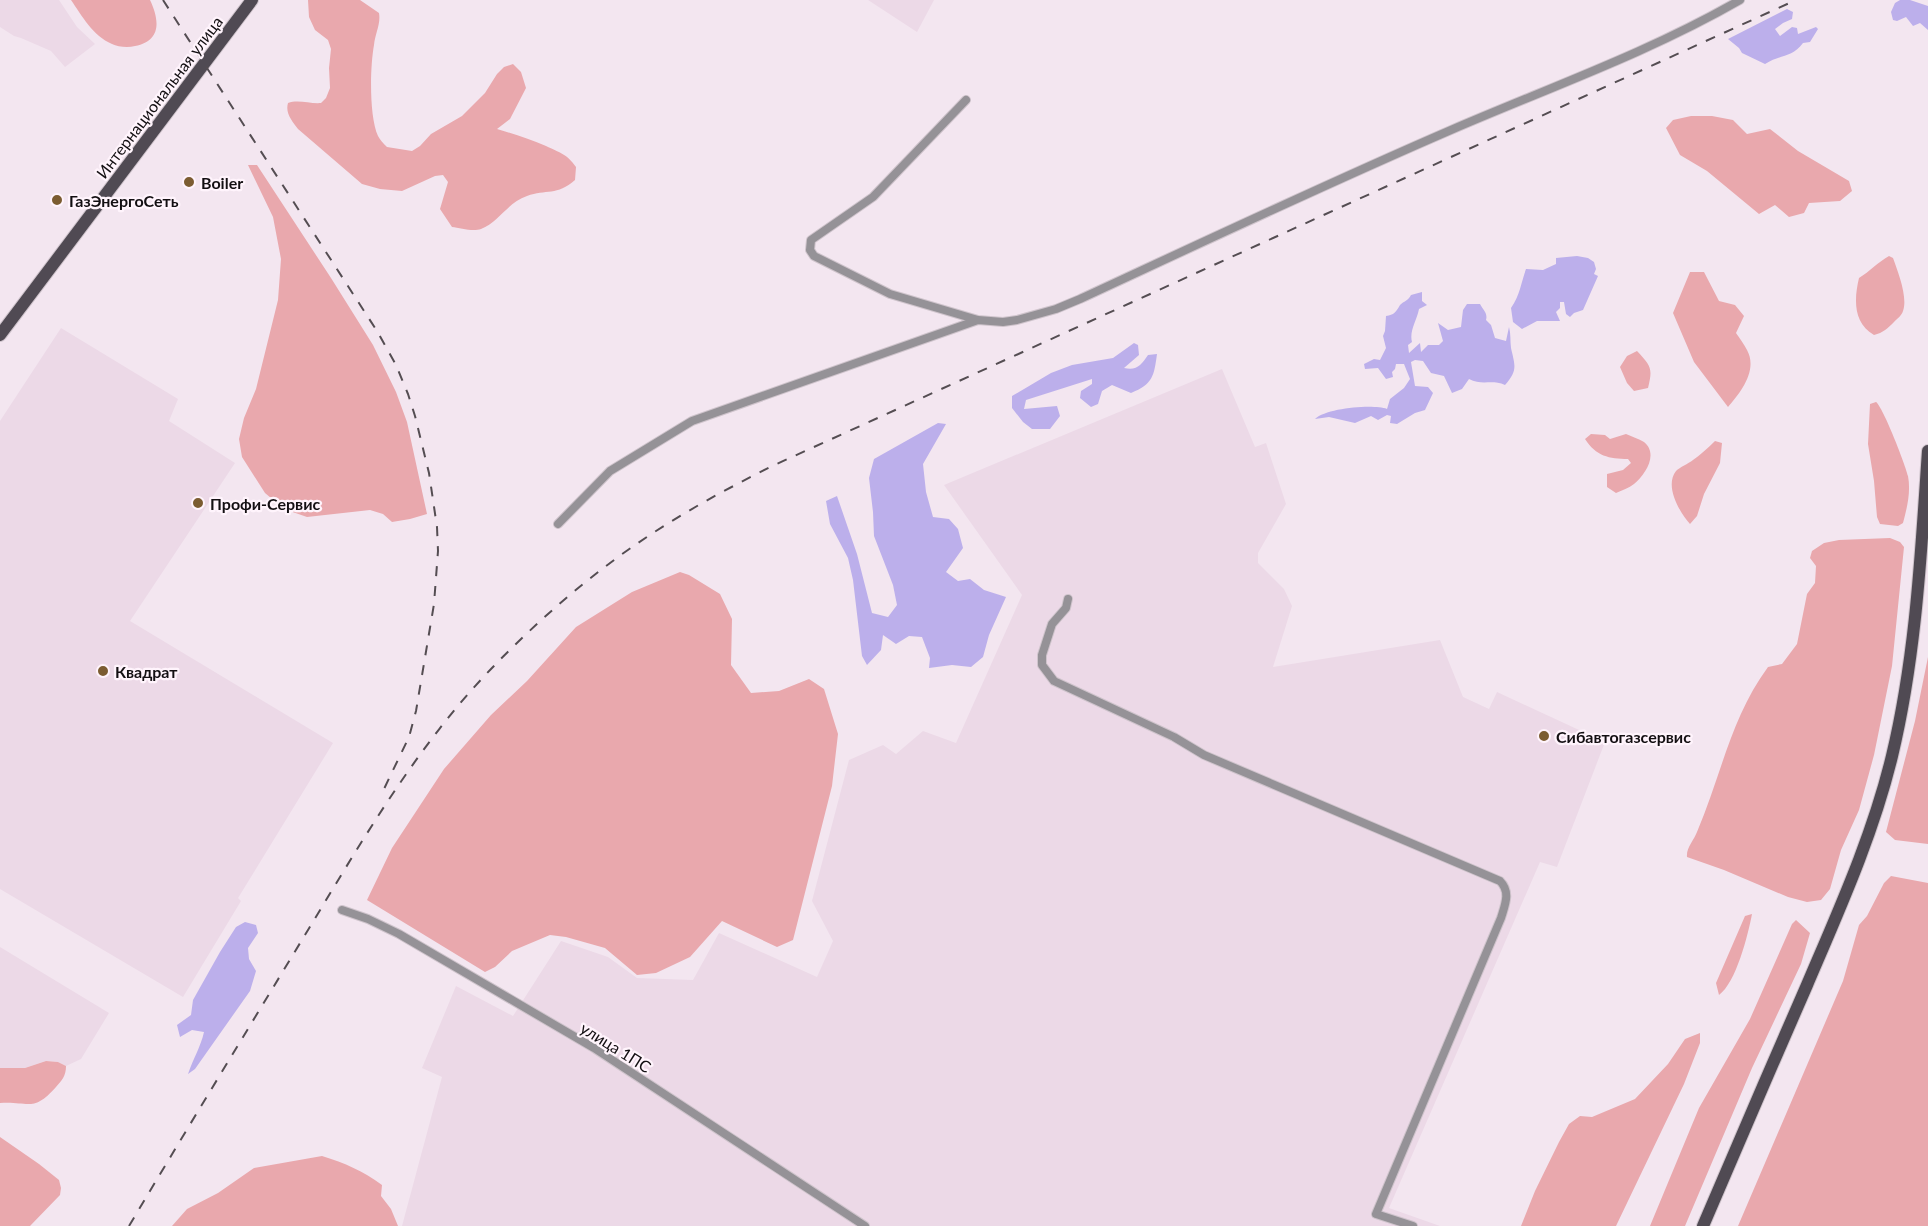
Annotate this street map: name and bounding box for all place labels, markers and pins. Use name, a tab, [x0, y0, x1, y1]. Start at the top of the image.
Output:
place label: Boiler	[201, 173, 243, 192]
marker: Boiler	[182, 175, 196, 189]
place label: ГазЭнергоСеть	[69, 191, 179, 210]
marker: ГазЭнергоСеть	[50, 193, 64, 207]
place label: Профи-Сервис	[210, 494, 320, 513]
marker: Профи-Сервис	[191, 496, 205, 510]
place label: Квадрат	[115, 662, 178, 681]
marker: Квадрат	[96, 664, 110, 678]
place label: Сибавтогазсервис	[1556, 727, 1691, 746]
marker: Сибавтогазсервис	[1537, 729, 1551, 743]

